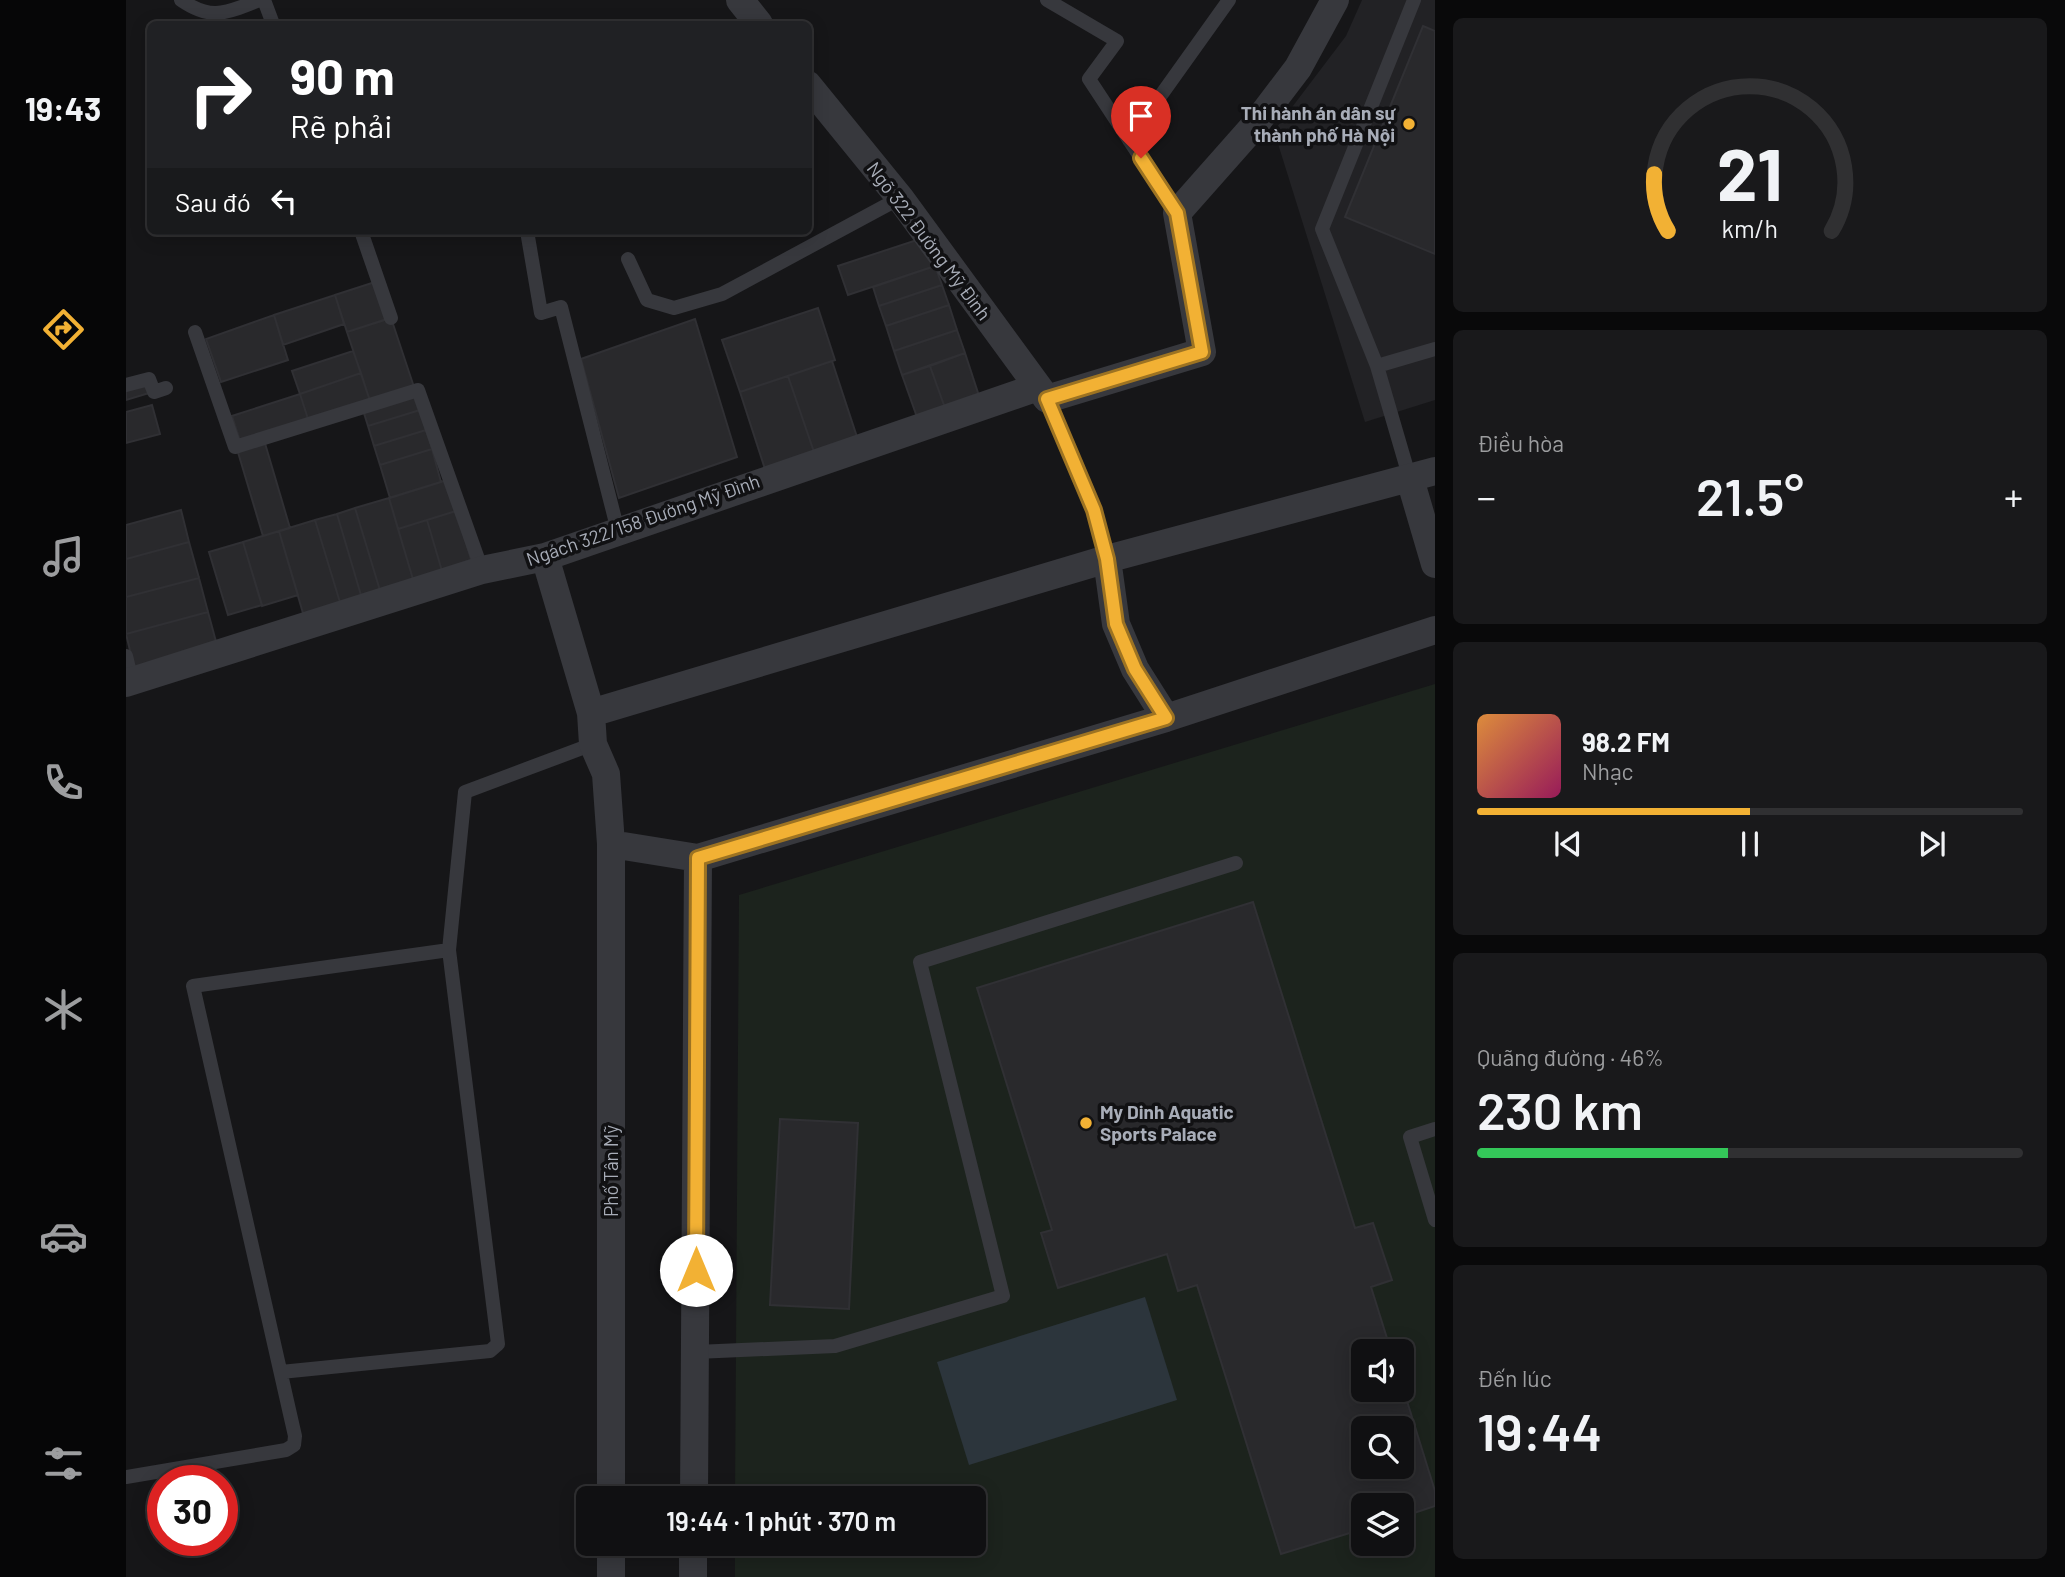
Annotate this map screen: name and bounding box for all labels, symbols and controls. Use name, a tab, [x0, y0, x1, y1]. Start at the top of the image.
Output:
text: 90 m	[290, 46, 395, 105]
icon: right	[175, 49, 266, 140]
pin	[1111, 86, 1171, 158]
text: 19:43	[25, 89, 101, 127]
icon: arrive	[1122, 97, 1160, 135]
place label: Thi hành án dân sự thành phố Hà Nội	[1241, 101, 1397, 146]
text: Rẽ phải	[290, 106, 392, 144]
marker: Thi hành án dân sự thành phố Hà Nội	[1401, 116, 1417, 132]
text: 21	[1717, 128, 1783, 216]
street label: Ngõ 322 Đường Mỹ Đình	[862, 157, 996, 324]
icon: left	[265, 182, 303, 220]
text: Sau đó	[175, 186, 251, 217]
text: km/h	[1722, 213, 1778, 243]
icon: directions	[39, 305, 88, 354]
text: Điều hòa	[1477, 429, 1564, 457]
text: 21.5°	[1696, 464, 1804, 526]
street label: Ngách 322/158 Đường Mỹ Đình	[523, 469, 763, 570]
text: −	[1477, 473, 1496, 519]
text: +	[2004, 473, 2023, 519]
icon: music	[39, 532, 88, 581]
text: 98.2 FM	[1582, 726, 1670, 757]
text: Nhạc	[1582, 757, 1633, 785]
icon: phone	[39, 758, 88, 807]
icon: previous	[1549, 825, 1587, 863]
icon: pause	[1731, 825, 1769, 863]
icon: next	[1913, 825, 1951, 863]
icon: climate	[39, 985, 88, 1034]
text: Quãng đường · 46%	[1477, 1043, 1664, 1071]
text: 230 km	[1477, 1078, 1643, 1140]
place label: My Dinh Aquatic Sports Palace	[1100, 1100, 1234, 1145]
marker: My Dinh Aquatic Sports Palace	[1078, 1115, 1094, 1131]
street label: Phố Tân Mỹ	[599, 1125, 622, 1217]
icon: car	[39, 1212, 88, 1261]
position arrow	[659, 1233, 733, 1307]
map controls	[1351, 1339, 1414, 1556]
button: sound	[1351, 1339, 1414, 1402]
text: Đến lúc	[1477, 1364, 1552, 1392]
text: 19:44	[1477, 1399, 1602, 1461]
button: search	[1351, 1416, 1414, 1479]
icon: filters	[39, 1439, 88, 1488]
speed limit sign: 30	[147, 1465, 238, 1556]
button: layers	[1351, 1493, 1414, 1556]
text: 19:44 · 1 phút · 370 m	[666, 1505, 896, 1536]

